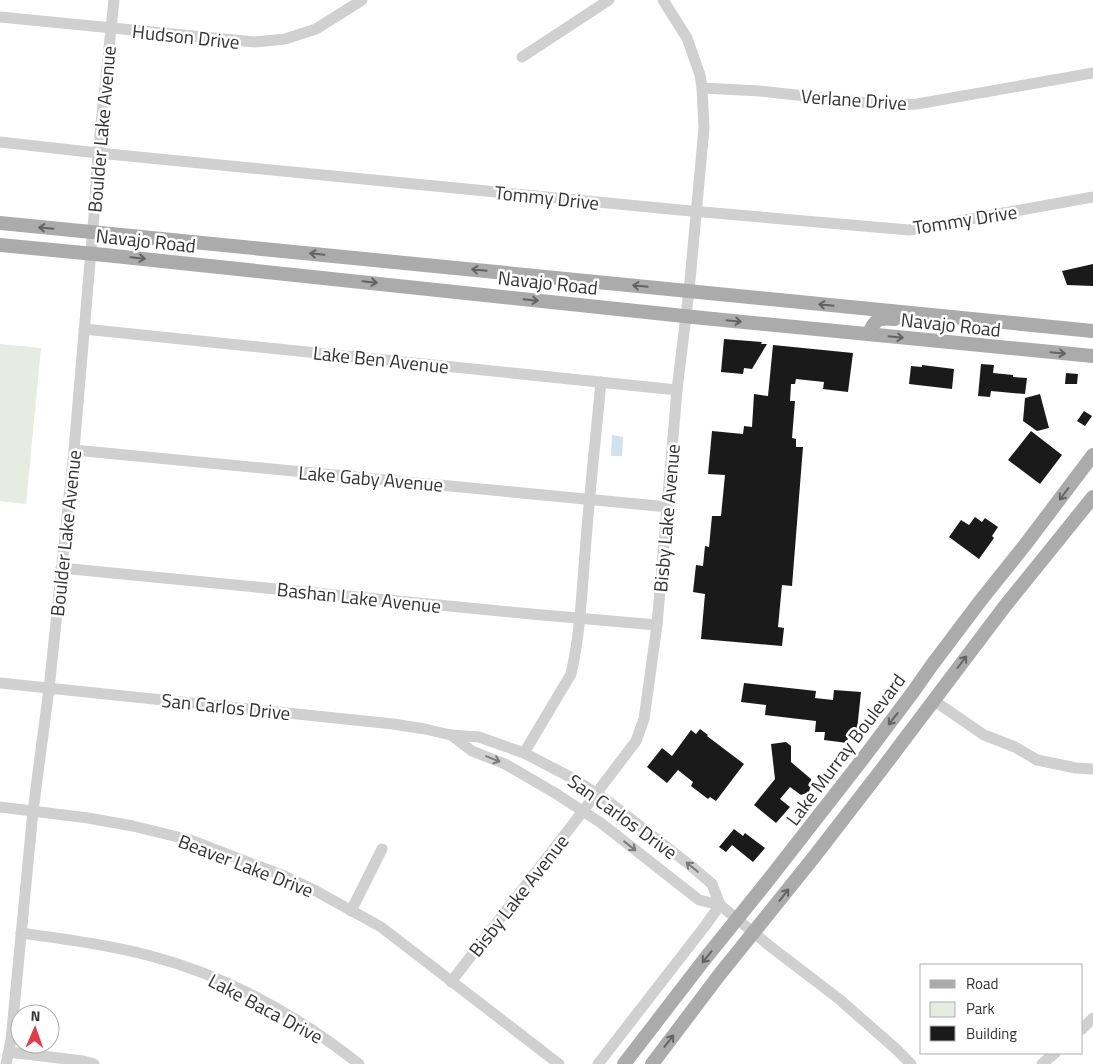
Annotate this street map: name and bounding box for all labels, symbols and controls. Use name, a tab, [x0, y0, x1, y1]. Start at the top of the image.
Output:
street label: Hudson Drive	[131, 16, 241, 56]
street label: Boulder Lake Avenue	[79, 44, 123, 214]
street label: Verlane Drive	[800, 81, 908, 117]
street label: Tommy Drive	[493, 177, 601, 217]
street label: Tommy Drive	[911, 196, 1019, 242]
street label: Navajo Road	[95, 220, 197, 260]
one-way arrow	[38, 223, 54, 232]
one-way arrow	[309, 249, 325, 259]
one-way arrow	[130, 253, 146, 263]
street label: Navajo Road	[497, 262, 599, 302]
one-way arrow	[471, 266, 487, 275]
one-way arrow	[361, 278, 377, 287]
one-way arrow	[633, 282, 649, 291]
one-way arrow	[523, 295, 539, 304]
one-way arrow	[818, 300, 834, 310]
street label: Navajo Road	[900, 304, 1002, 344]
one-way arrow	[726, 316, 742, 326]
one-way arrow	[888, 332, 904, 342]
street label: Lake Ben Avenue	[312, 337, 450, 381]
one-way arrow	[1049, 348, 1065, 358]
street label: Bisby Lake Avenue	[645, 443, 687, 593]
street label: Boulder Lake Avenue	[42, 448, 88, 618]
street label: Lake Gaby Avenue	[297, 457, 445, 499]
one-way arrow	[1059, 487, 1069, 501]
street label: Bashan Lake Avenue	[276, 574, 442, 620]
one-way arrow	[957, 656, 968, 669]
street label: Lake Murray Boulevard	[778, 667, 912, 831]
street label: San Carlos Drive	[160, 685, 292, 727]
one-way arrow	[888, 712, 898, 726]
one-way arrow	[485, 755, 500, 765]
street label: San Carlos Drive	[562, 766, 684, 866]
street label: Beaver Lake Drive	[174, 826, 318, 904]
street label: Bisby Lake Avenue	[461, 828, 575, 962]
one-way arrow	[623, 840, 636, 851]
one-way arrow	[686, 861, 699, 872]
one-way arrow	[779, 889, 790, 902]
one-way arrow	[701, 950, 712, 963]
legend	[920, 964, 1083, 1054]
street label: Lake Baca Drive	[204, 966, 328, 1050]
text: Road	[966, 972, 998, 995]
text: Park	[966, 997, 995, 1020]
north arrow	[10, 1004, 60, 1054]
text: N	[30, 1005, 41, 1026]
text: Building	[966, 1022, 1017, 1045]
one-way arrow	[664, 1035, 675, 1048]

